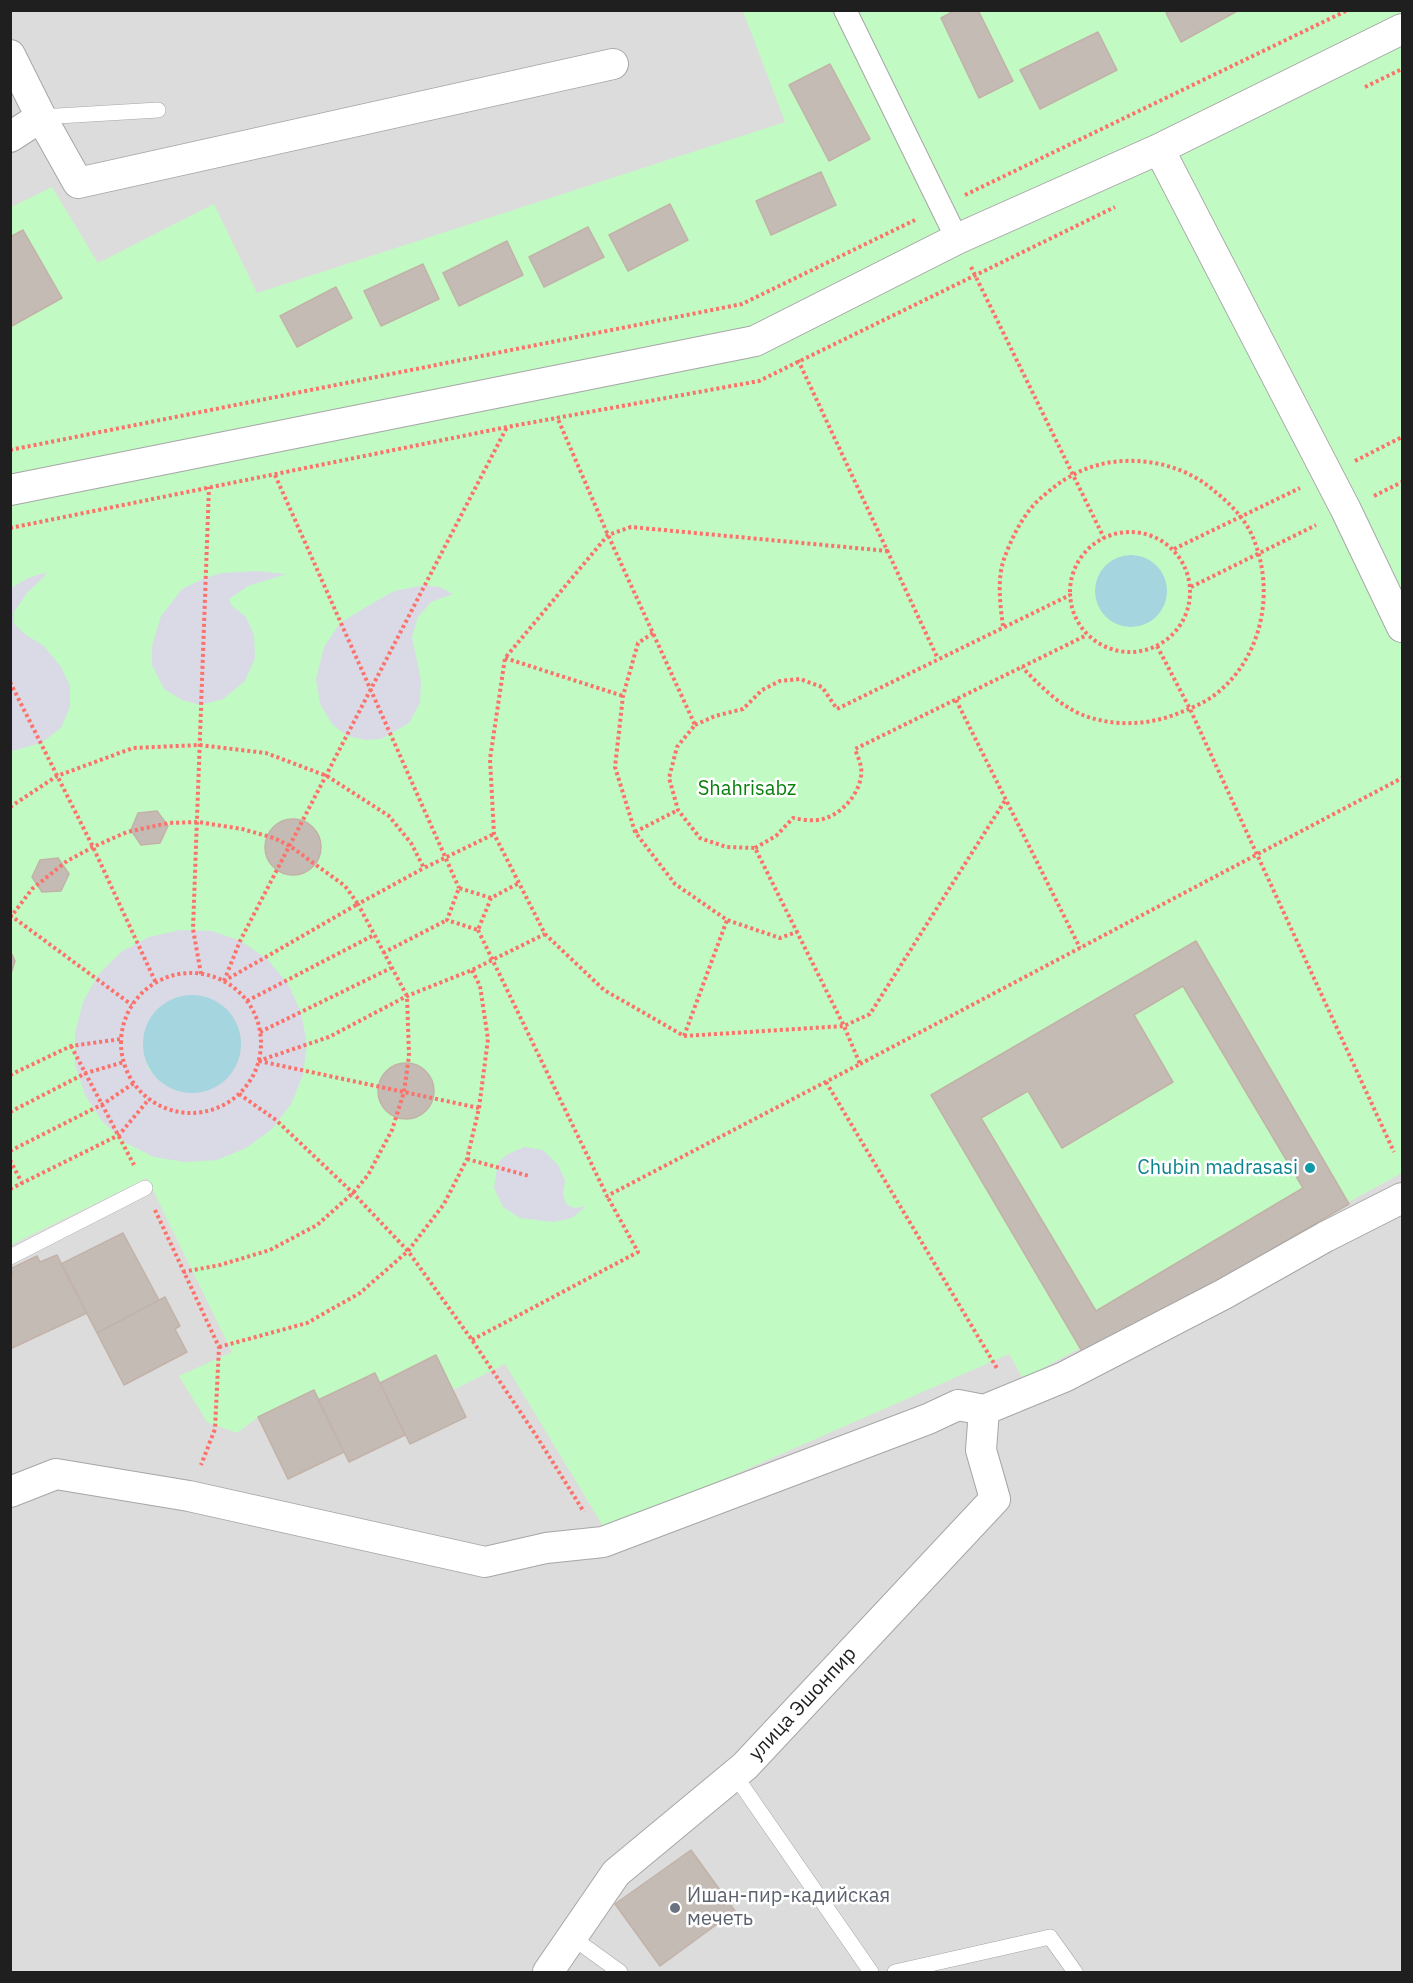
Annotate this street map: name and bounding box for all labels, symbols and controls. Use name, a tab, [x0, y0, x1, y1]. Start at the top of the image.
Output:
park label: Shahrisabz	[698, 777, 796, 801]
place label: Chubin madrasasi	[1137, 1156, 1298, 1180]
marker: Chubin madrasasi	[1303, 1161, 1317, 1175]
street label: улица Эшонпир	[744, 1642, 862, 1766]
place label: Ишан-пир-кадийская мечеть	[687, 1884, 890, 1931]
marker: Ишан-пир-кадийская мечеть	[668, 1901, 682, 1915]

